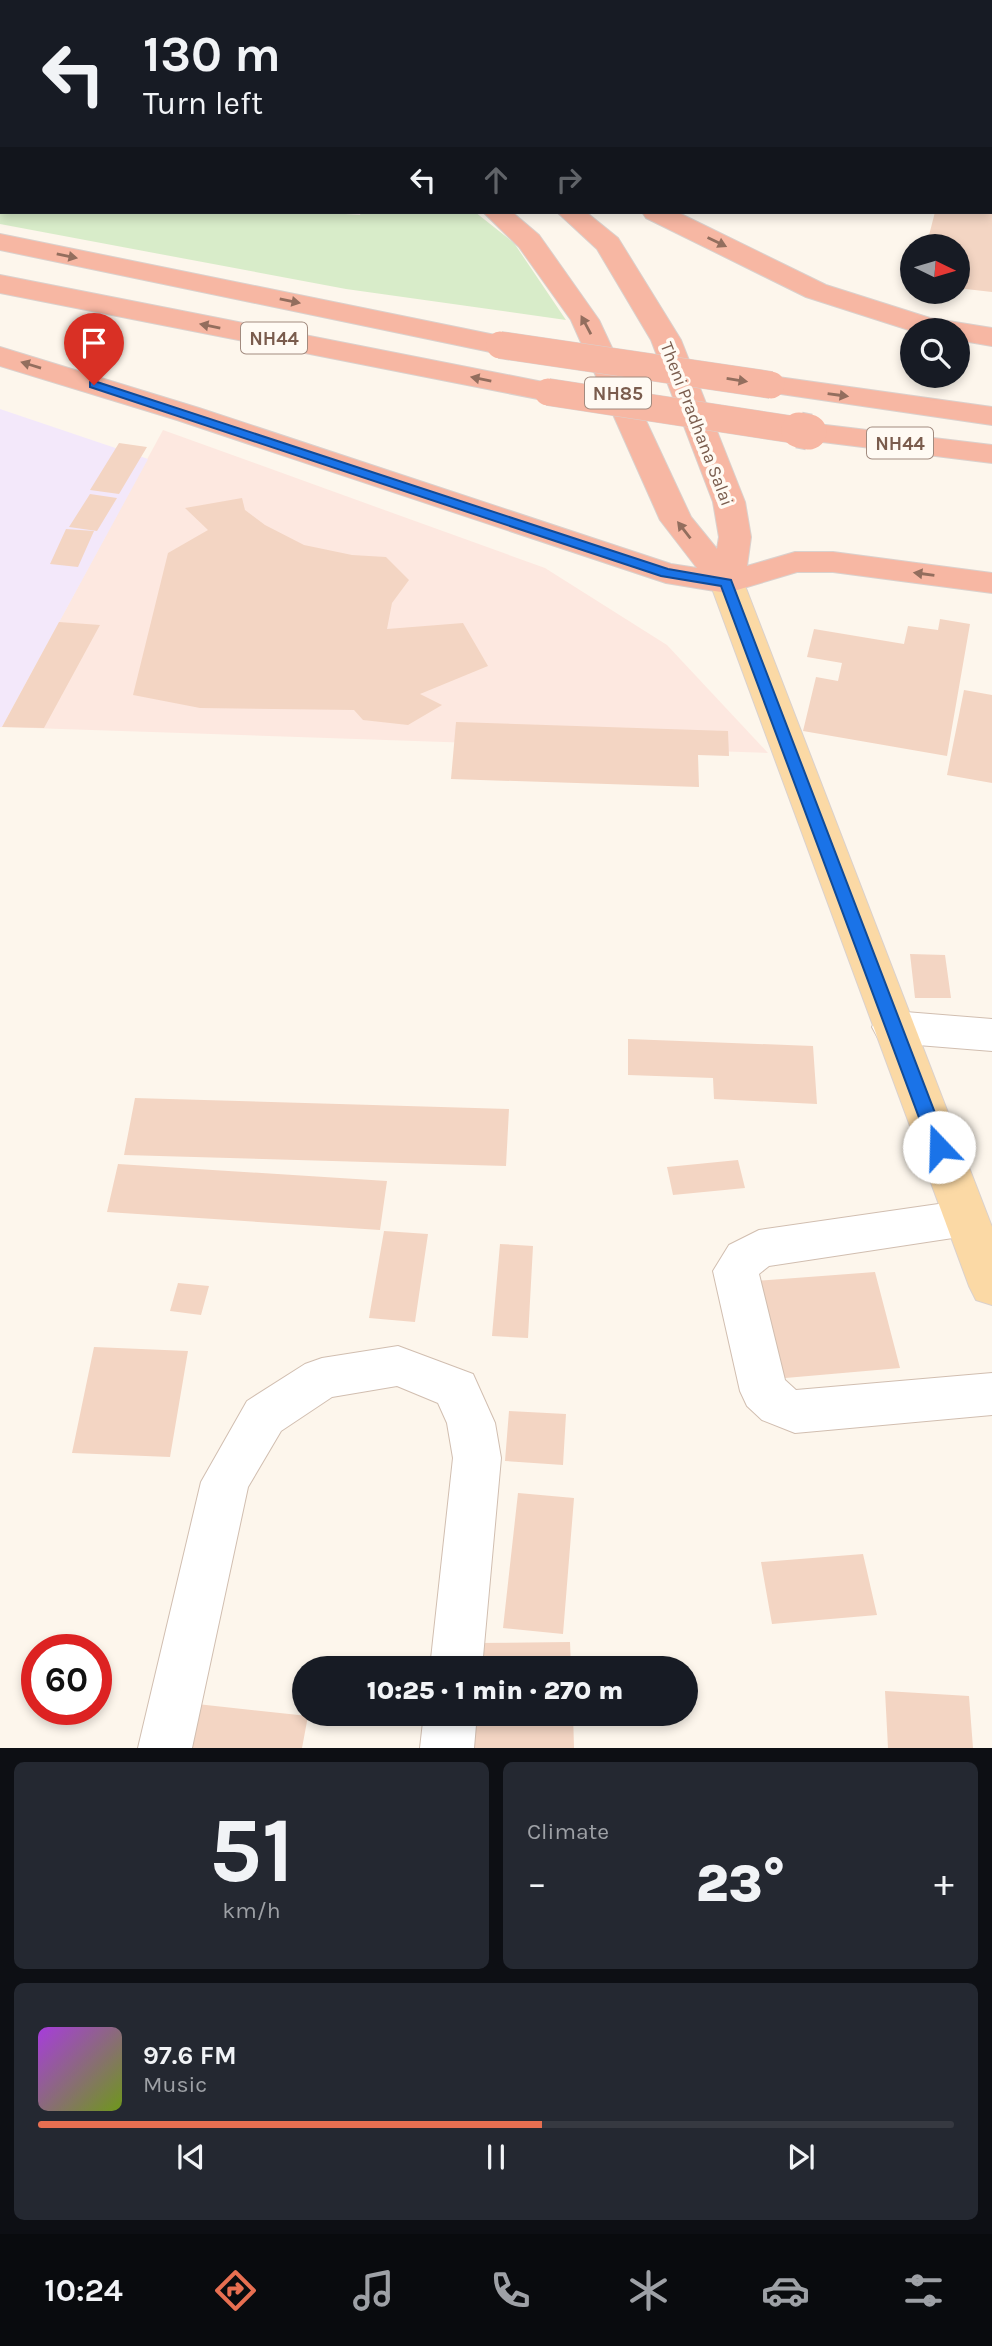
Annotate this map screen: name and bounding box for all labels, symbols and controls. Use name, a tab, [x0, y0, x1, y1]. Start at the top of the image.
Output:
text: 130 m	[143, 26, 281, 83]
icon: left	[28, 28, 119, 119]
text: Turn left	[143, 85, 263, 122]
icon: left	[404, 161, 442, 199]
icon: ahead	[477, 161, 515, 199]
icon: right	[550, 161, 588, 199]
north arrow	[900, 234, 970, 304]
map controls	[900, 234, 970, 388]
one-way arrow	[707, 237, 727, 248]
one-way arrow	[56, 250, 78, 261]
one-way arrow	[279, 296, 301, 307]
pin	[64, 313, 124, 385]
one-way arrow	[580, 315, 592, 335]
button: search	[900, 318, 970, 388]
one-way arrow	[199, 320, 221, 331]
road number: NH44	[241, 322, 307, 354]
icon: arrive	[75, 324, 113, 362]
street label: Theni Pradhana Salai	[656, 339, 738, 509]
one-way arrow	[20, 360, 41, 370]
one-way arrow	[470, 373, 492, 384]
one-way arrow	[726, 375, 748, 386]
road number: NH85	[585, 378, 651, 408]
one-way arrow	[827, 389, 849, 400]
road number: NH44	[867, 428, 933, 458]
one-way arrow	[677, 521, 692, 539]
one-way arrow	[913, 568, 935, 579]
position arrow	[902, 1110, 976, 1184]
speed limit sign: 60	[21, 1634, 112, 1725]
text: 10:25 · 1 min · 270 m	[367, 1675, 623, 1706]
text: 51	[209, 1798, 294, 1904]
text: Climate	[527, 1818, 609, 1845]
text: 23°	[696, 1853, 785, 1914]
text: −	[527, 1861, 547, 1906]
text: +	[934, 1861, 954, 1906]
text: km/h	[222, 1897, 281, 1924]
text: 97.6 FM	[143, 2040, 237, 2071]
text: Music	[143, 2071, 207, 2098]
icon: previous	[172, 2138, 210, 2176]
icon: pause	[477, 2138, 515, 2176]
icon: next	[782, 2138, 820, 2176]
icon: directions	[211, 2266, 260, 2315]
icon: music	[349, 2266, 398, 2315]
icon: phone	[486, 2266, 535, 2315]
icon: climate	[624, 2266, 673, 2315]
icon: car	[761, 2266, 810, 2315]
icon: filters	[899, 2266, 948, 2315]
text: 10:24	[44, 2272, 123, 2309]

